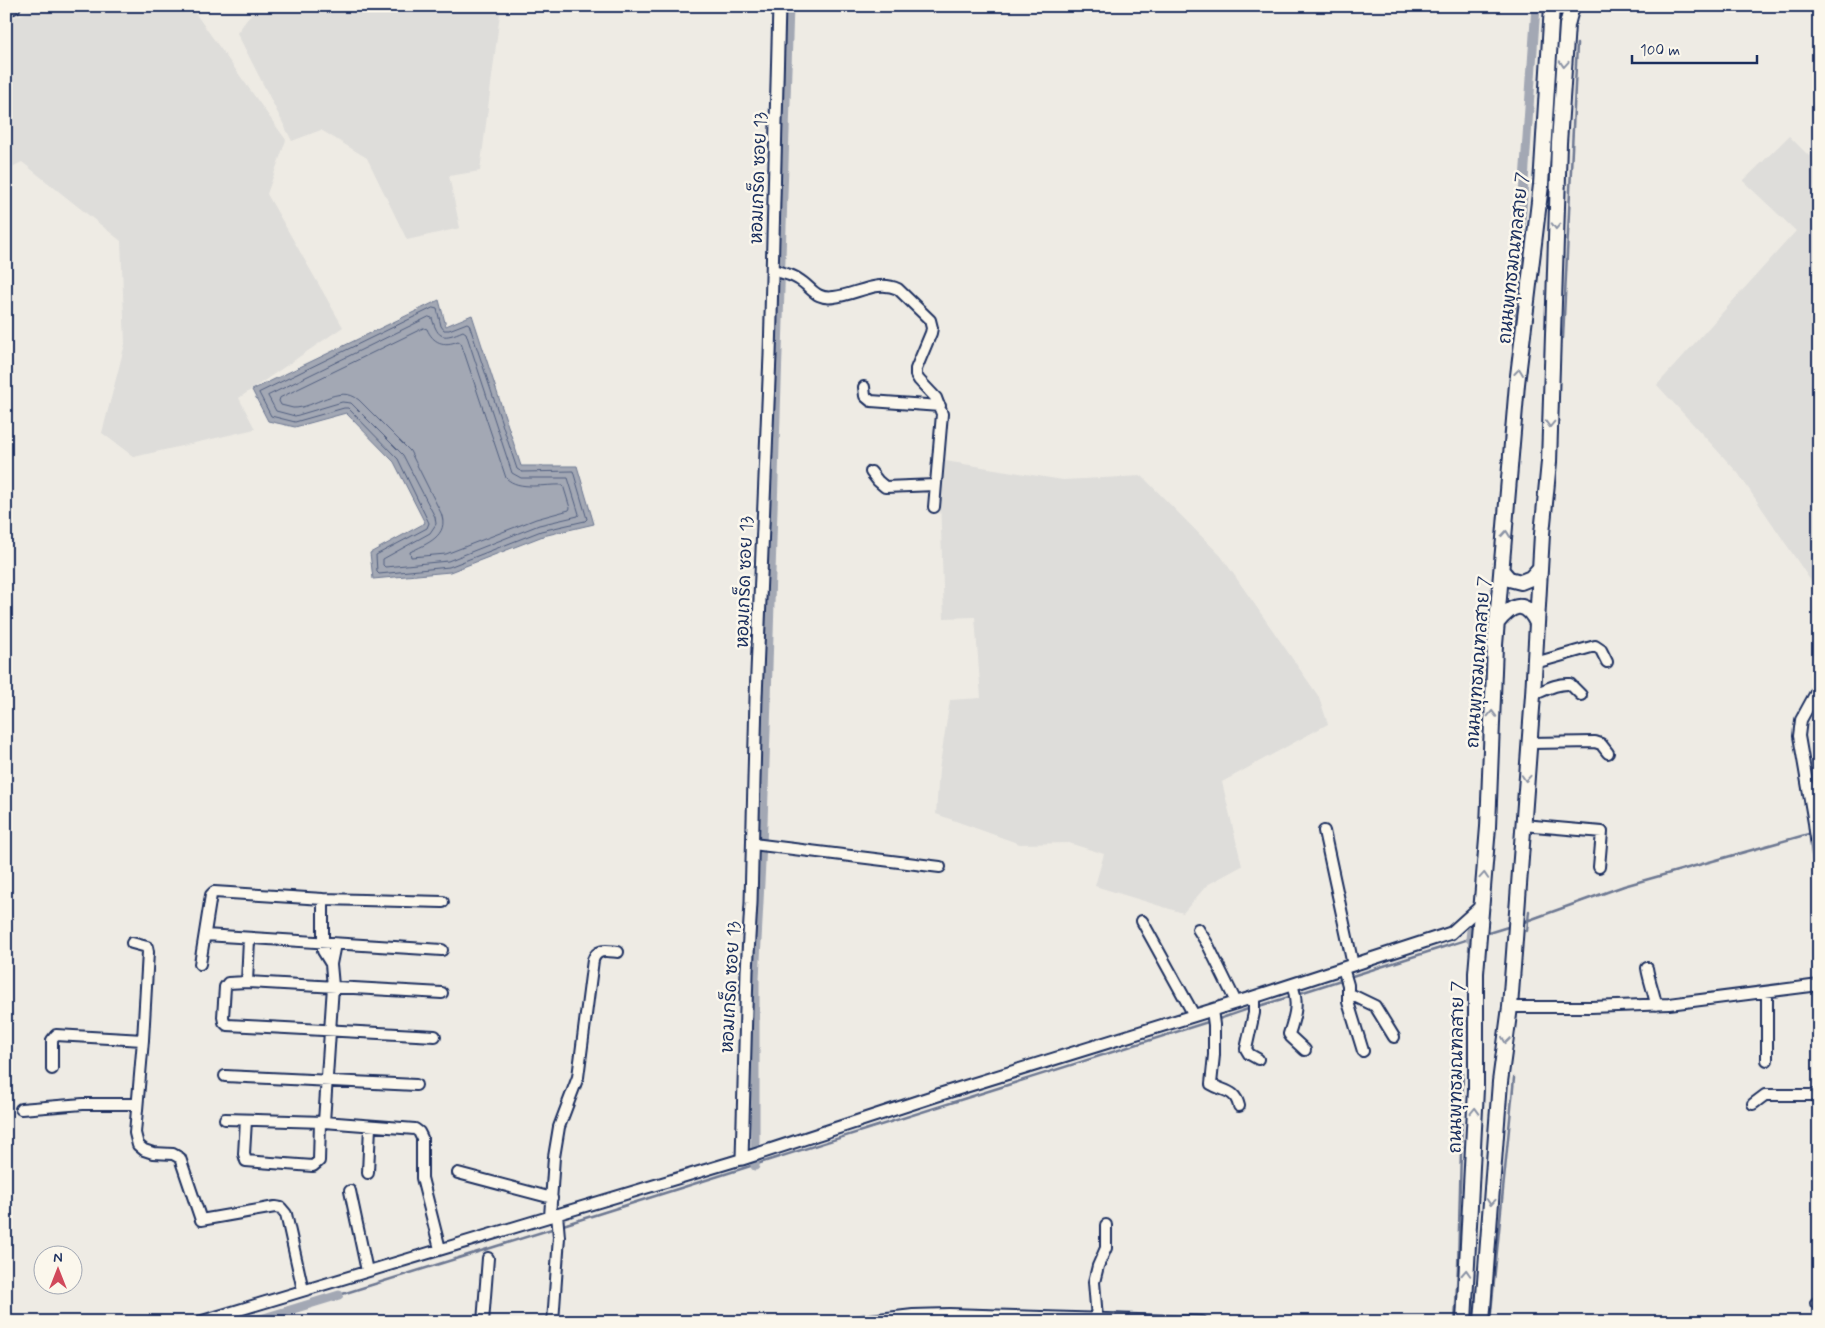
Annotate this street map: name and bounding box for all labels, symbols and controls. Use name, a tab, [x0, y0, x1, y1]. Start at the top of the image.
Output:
scale bar	[1632, 32, 1758, 64]
text: 100 m	[1640, 41, 1680, 61]
one-way arrow	[1559, 60, 1570, 68]
street label: หอมเกร็ด ซอย 13	[743, 111, 773, 244]
street label: ถนนพุทธมณฑลสาย 7	[1493, 171, 1536, 345]
one-way arrow	[1551, 223, 1562, 231]
one-way arrow	[1513, 368, 1524, 376]
one-way arrow	[1545, 420, 1556, 428]
street label: หอมเกร็ด ซอย 13	[729, 515, 759, 648]
one-way arrow	[1500, 530, 1511, 538]
street label: ถนนพุทธมณฑลสาย 7	[1461, 575, 1498, 749]
one-way arrow	[1487, 709, 1498, 717]
one-way arrow	[1521, 774, 1532, 782]
one-way arrow	[1478, 871, 1489, 879]
street label: หอมเกร็ด ซอย 13	[714, 920, 746, 1054]
street label: ถนนพุทธมณฑลสาย 7	[1443, 980, 1472, 1154]
one-way arrow	[1501, 1037, 1512, 1045]
one-way arrow	[1469, 1107, 1480, 1115]
one-way arrow	[1486, 1199, 1497, 1207]
north arrow	[32, 1246, 82, 1296]
text: N	[53, 1249, 63, 1267]
one-way arrow	[1461, 1269, 1472, 1277]

